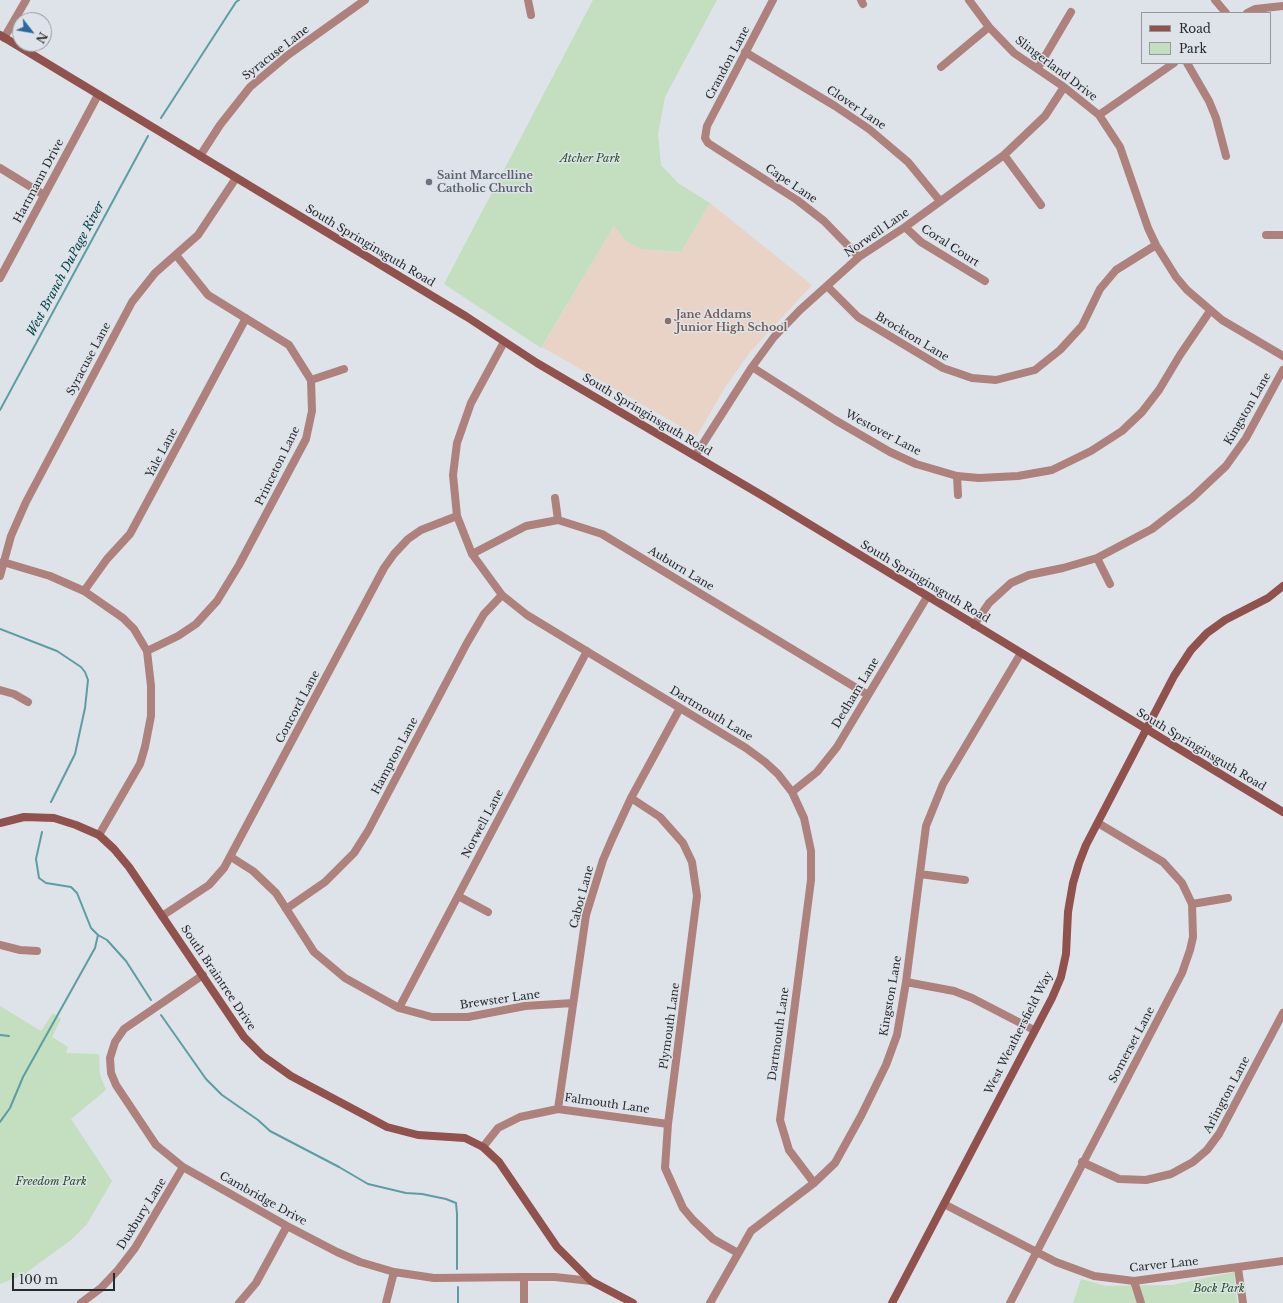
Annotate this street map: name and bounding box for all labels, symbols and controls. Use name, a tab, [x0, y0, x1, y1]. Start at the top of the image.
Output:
north arrow	[12, 12, 52, 52]
legend	[1141, 12, 1271, 64]
text: Road	[1179, 21, 1211, 36]
street label: Syracuse Lane	[240, 23, 312, 83]
street label: Crandon Lane	[703, 24, 753, 102]
text: N	[33, 30, 50, 46]
street label: Slingerland Drive	[1012, 34, 1100, 104]
text: Park	[1179, 41, 1207, 56]
street label: Clover Lane	[824, 83, 888, 133]
street label: Hartmann Drive	[11, 137, 67, 225]
park label: Atcher Park	[560, 152, 620, 166]
street label: Cape Lane	[763, 162, 819, 206]
place label: Saint Marcelline Catholic Church	[437, 169, 533, 195]
marker: Saint Marcelline Catholic Church	[424, 177, 434, 187]
water label: West Branch DuPage River	[24, 199, 108, 339]
street label: South Springinsguth Road	[303, 202, 437, 290]
street label: Norwell Lane	[842, 206, 912, 260]
street label: Coral Court	[918, 222, 982, 270]
place label: Jane Addams Junior High School	[676, 308, 787, 334]
street label: Brockton Lane	[873, 310, 951, 364]
marker: Jane Addams Junior High School	[663, 316, 673, 326]
street label: Syracuse Lane	[64, 320, 114, 398]
street label: Kingston Lane	[1222, 370, 1274, 448]
street label: South Springinsguth Road	[580, 371, 714, 459]
street label: Westover Lane	[843, 408, 923, 458]
street label: Princeton Lane	[253, 424, 303, 508]
street label: Yale Lane	[143, 426, 181, 480]
street label: South Springinsguth Road	[858, 538, 992, 626]
street label: Auburn Lane	[646, 544, 716, 594]
street label: Dedham Lane	[830, 655, 882, 731]
street label: Concord Lane	[273, 668, 323, 746]
street label: Dartmouth Lane	[667, 684, 755, 744]
street label: South Springinsguth Road	[1134, 706, 1268, 794]
street label: Hampton Lane	[369, 715, 421, 797]
street label: Norwell Lane	[459, 787, 507, 861]
street label: Cabot Lane	[567, 864, 597, 930]
street label: South Braintree Drive	[178, 923, 258, 1033]
street label: Kingston Lane	[877, 955, 905, 1037]
street label: West Weathersfield Way	[982, 969, 1056, 1097]
street label: Plymouth Lane	[657, 982, 683, 1070]
street label: Dartmouth Lane	[766, 986, 792, 1082]
street label: Brewster Lane	[459, 988, 541, 1012]
street label: Somerset Lane	[1106, 1005, 1158, 1085]
street label: Arlington Lane	[1201, 1054, 1253, 1136]
street label: Falmouth Lane	[564, 1091, 650, 1117]
street label: Cambridge Drive	[217, 1170, 309, 1228]
park label: Freedom Park	[15, 1175, 87, 1189]
street label: Duxbury Lane	[115, 1176, 169, 1252]
street label: Carver Lane	[1129, 1255, 1199, 1275]
scale bar	[14, 1265, 117, 1291]
text: 100 m	[19, 1272, 58, 1287]
park label: Bock Park	[1193, 1282, 1245, 1296]

